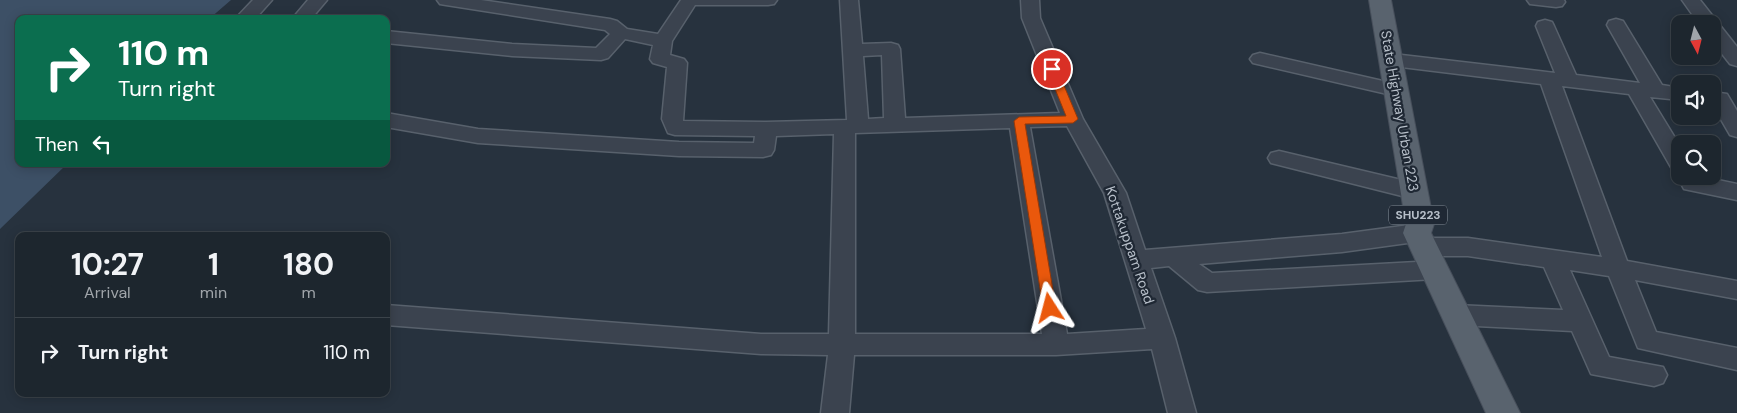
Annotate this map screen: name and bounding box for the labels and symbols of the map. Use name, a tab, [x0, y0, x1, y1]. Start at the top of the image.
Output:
north arrow	[1671, 15, 1721, 65]
street label: State Highway Urban 223	[1377, 29, 1423, 193]
pin	[1031, 48, 1073, 90]
street label: Kottakuppam Road	[1101, 184, 1159, 306]
road number: SHU223	[1389, 206, 1447, 224]
position arrow	[1023, 281, 1075, 333]

